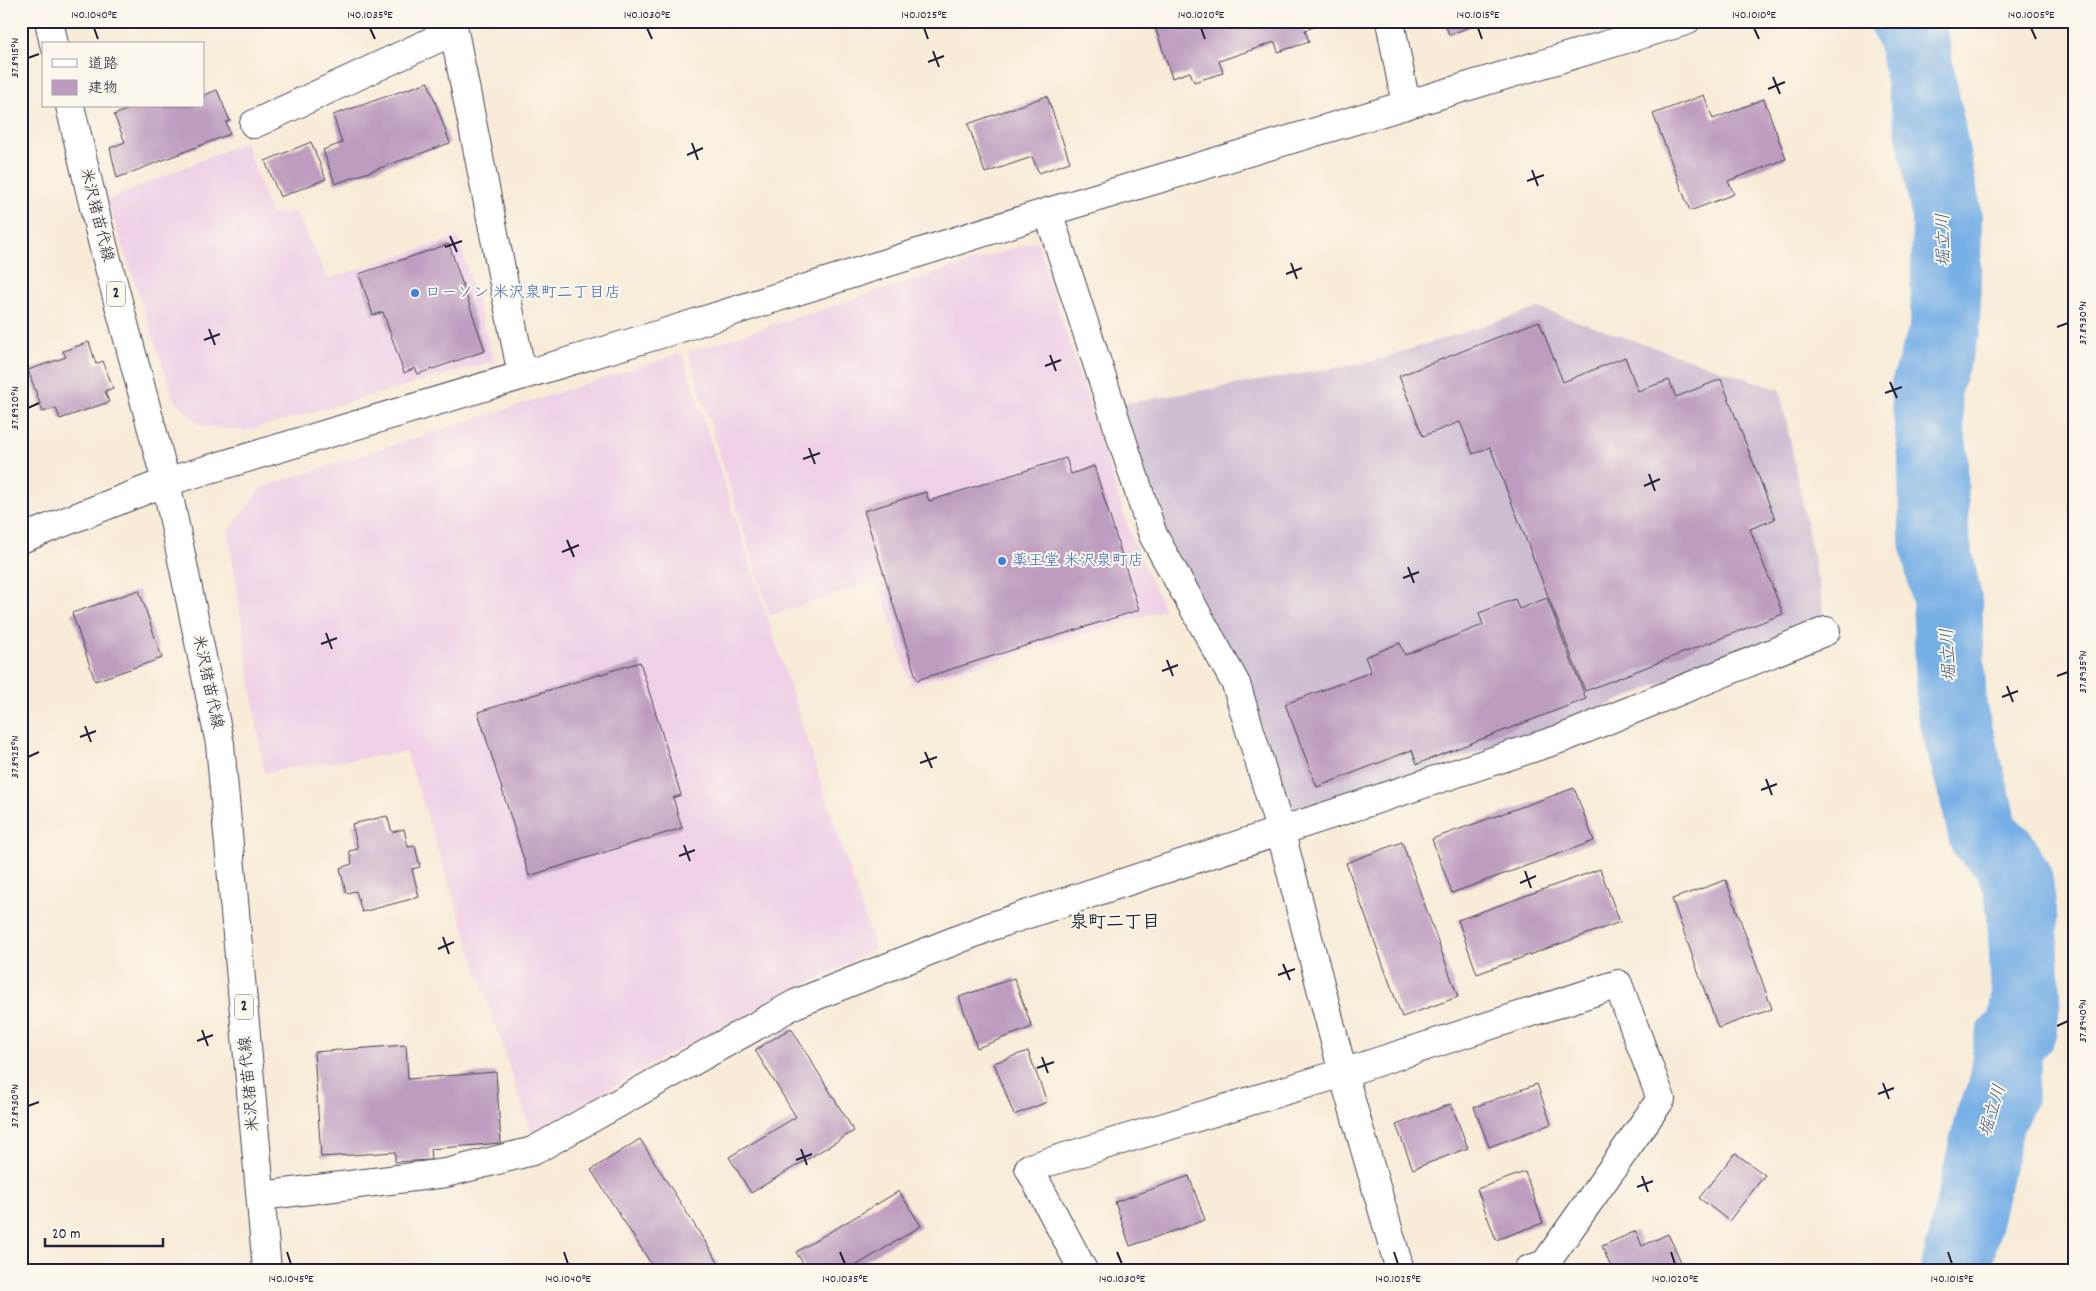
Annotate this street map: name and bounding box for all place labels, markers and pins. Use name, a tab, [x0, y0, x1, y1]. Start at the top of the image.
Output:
place label: ローソン 米沢泉町二丁目店	[425, 282, 621, 305]
marker: ローソン 米沢泉町二丁目店	[409, 287, 421, 299]
place label: 薬王堂 米沢泉町店	[1012, 550, 1144, 573]
marker: 薬王堂 米沢泉町店	[996, 555, 1008, 567]

